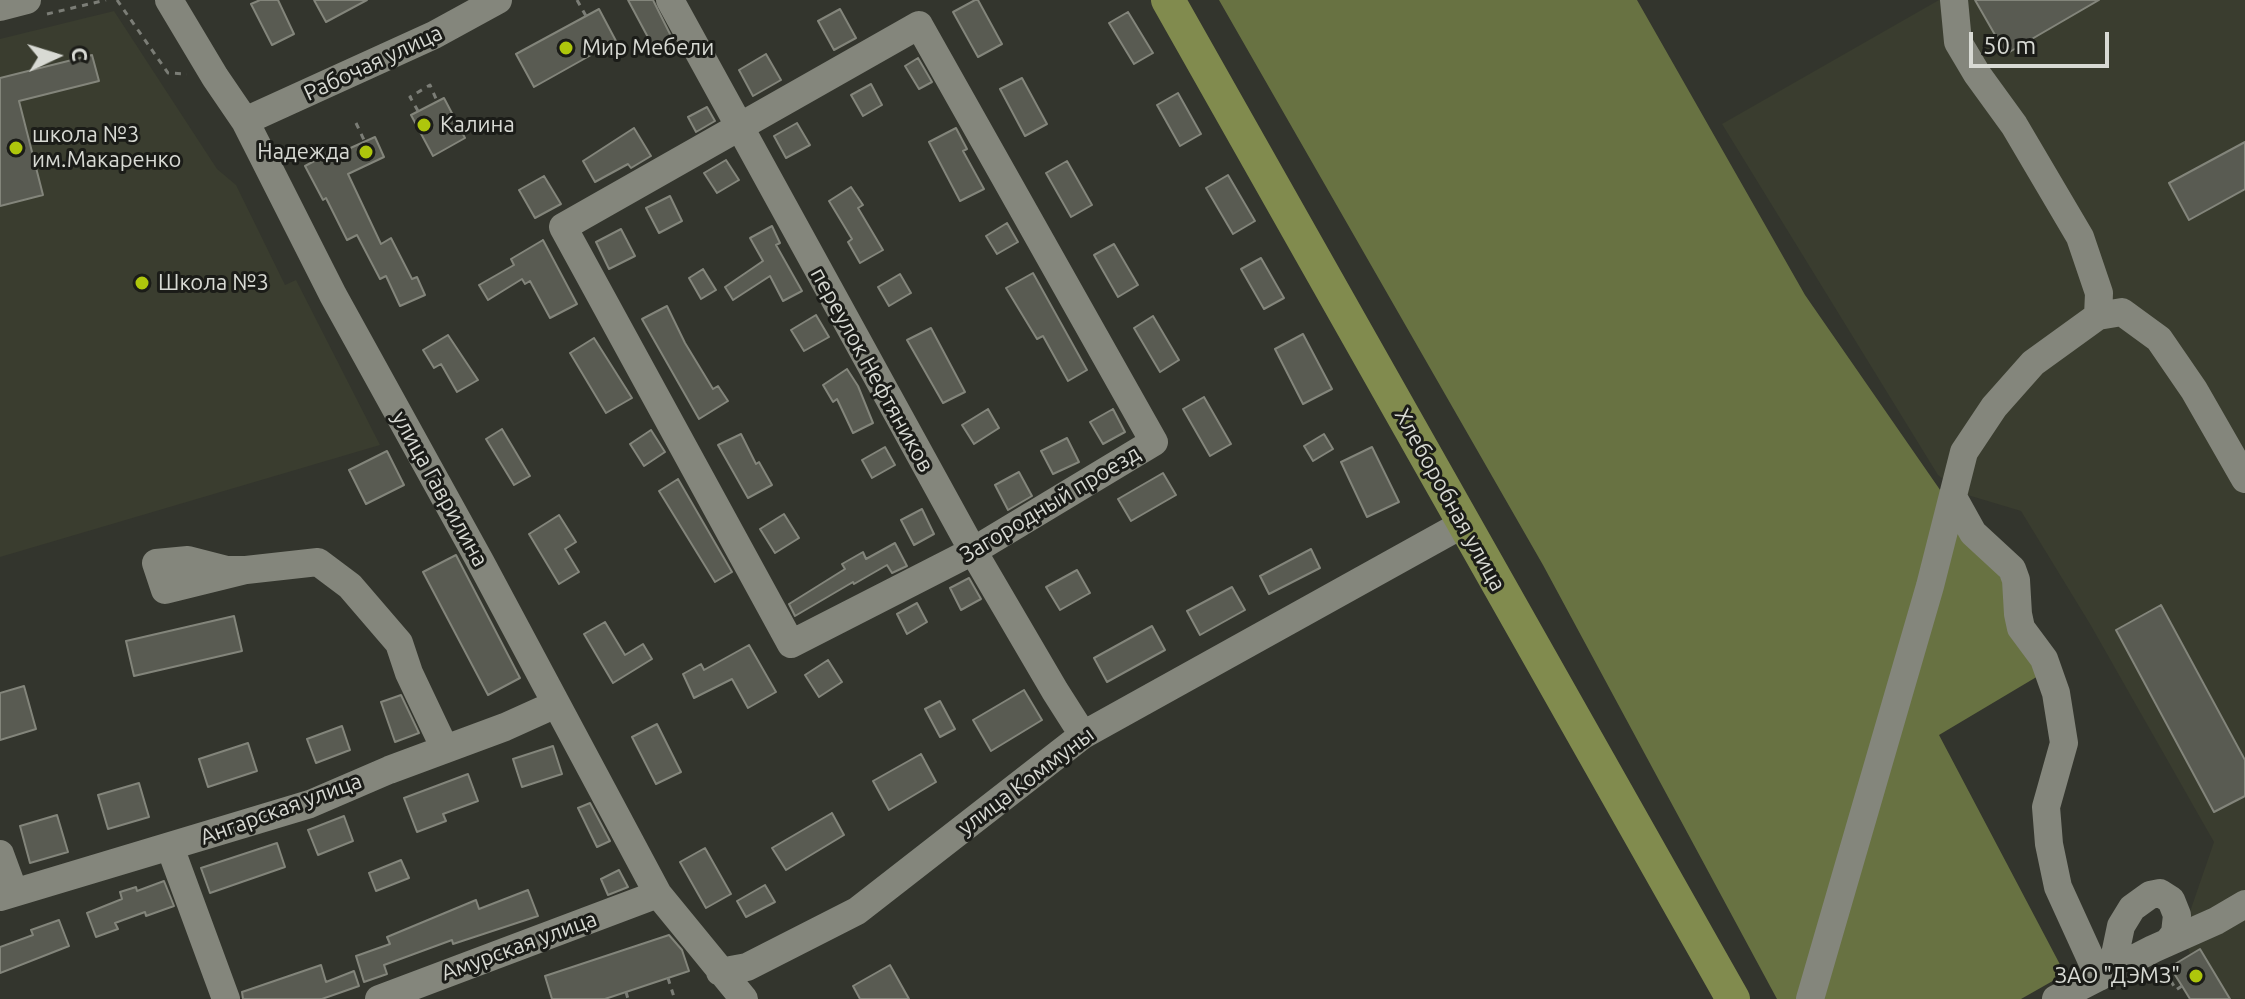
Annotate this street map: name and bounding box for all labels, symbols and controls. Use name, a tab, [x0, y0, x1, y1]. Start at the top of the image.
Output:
north arrow	[16, 16, 96, 96]
scale bar	[1973, 16, 2113, 66]
street label: Рабочая улица	[299, 19, 447, 107]
text: 50 m	[1983, 32, 2036, 59]
place label: Мир Мебели	[582, 35, 714, 61]
marker: Мир Мебели	[557, 39, 575, 57]
text: С	[67, 46, 93, 62]
place label: Калина	[440, 112, 515, 138]
marker: Калина	[415, 116, 433, 134]
place label: школа №3 им.Макаренко	[32, 122, 181, 174]
marker: школа №3 им.Макаренко	[7, 139, 25, 157]
place label: Надежда	[257, 139, 350, 165]
marker: Надежда	[357, 143, 375, 161]
street label: переулок Нефтяников	[805, 263, 939, 477]
place label: Школа №3	[158, 270, 269, 296]
marker: Школа №3	[133, 274, 151, 292]
street label: Хлеборобная улица	[1389, 404, 1511, 596]
street label: улица Гаврилина	[386, 407, 494, 571]
street label: Загородный проезд	[955, 440, 1145, 568]
street label: улица Коммуны	[953, 721, 1099, 841]
street label: Ангарская улица	[197, 768, 365, 850]
street label: Амурская улица	[438, 906, 600, 986]
place label: ЗАО "ДЭМЗ"	[2055, 963, 2180, 989]
marker: ЗАО "ДЭМЗ"	[2187, 967, 2205, 985]

